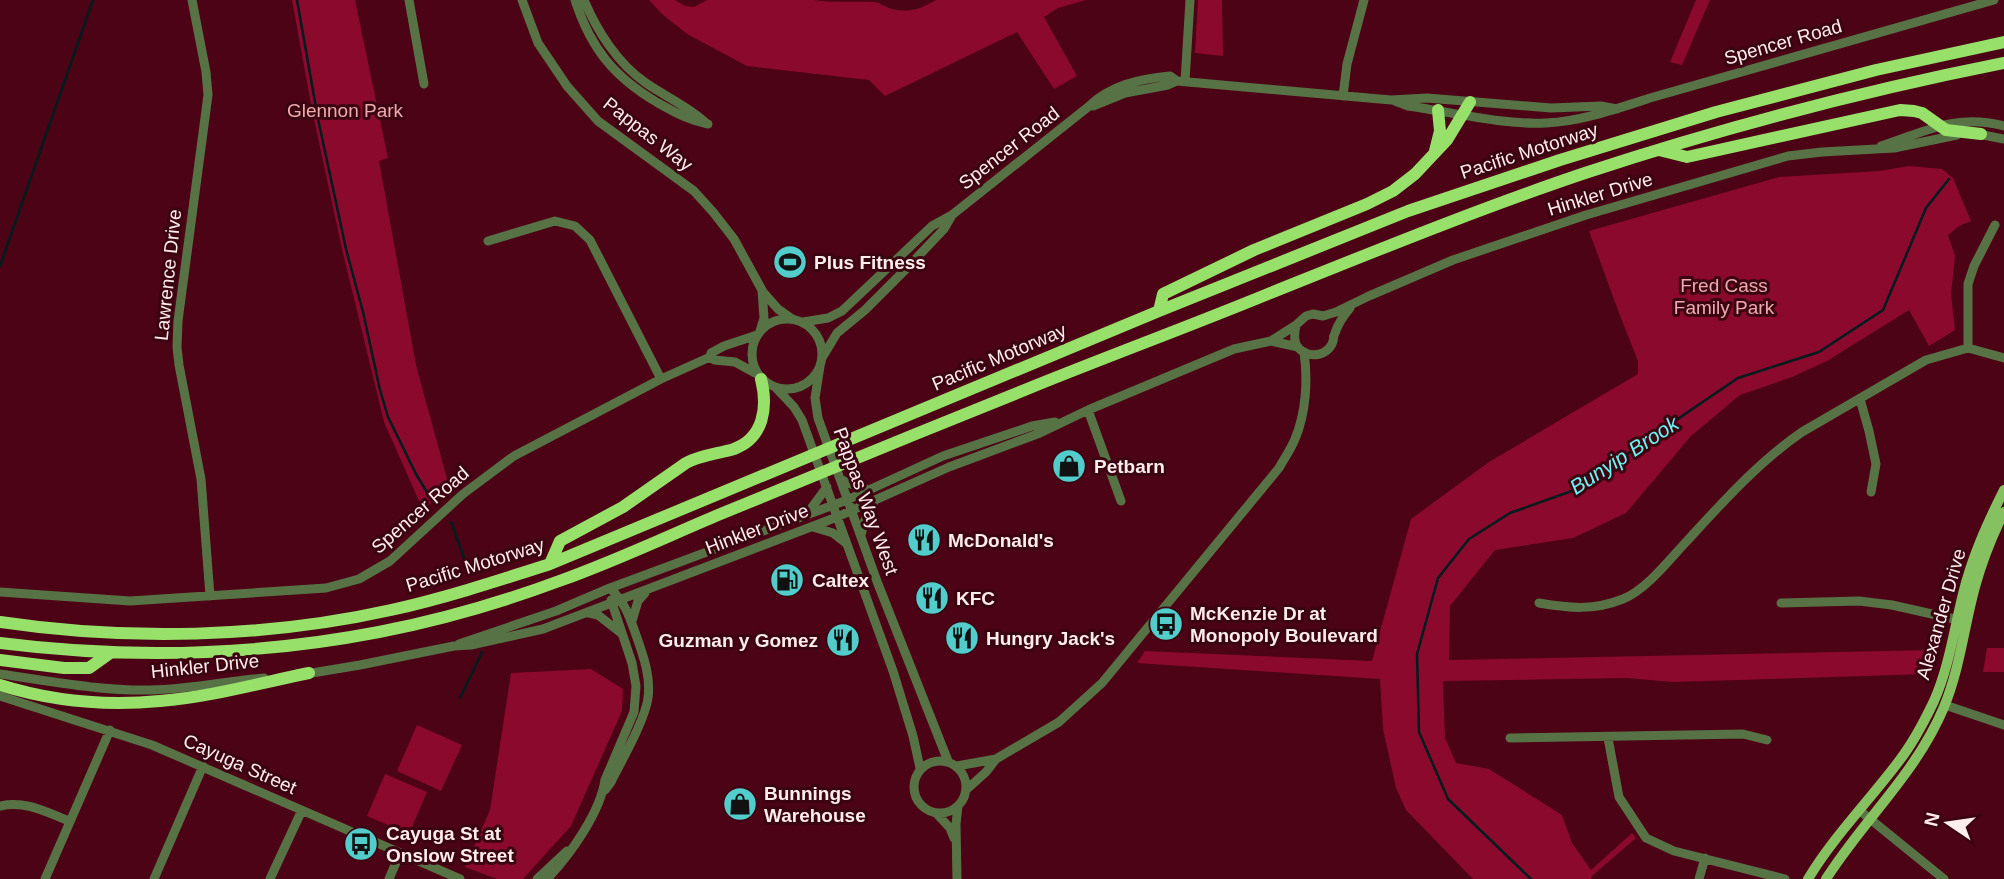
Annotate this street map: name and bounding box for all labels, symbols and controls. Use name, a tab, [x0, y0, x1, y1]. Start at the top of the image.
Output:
street label: Spencer Road	[1722, 15, 1844, 69]
street label: Pappas Way	[599, 93, 697, 176]
park label: Glennon Park	[287, 100, 404, 121]
street label: Spencer Road	[955, 102, 1063, 194]
street label: Pacific Motorway	[1457, 119, 1601, 183]
street label: Hinkler Drive	[1545, 168, 1655, 220]
street label: Lawrence Drive	[151, 208, 185, 342]
sports icon: Plus Fitness	[771, 243, 809, 281]
place label: Plus Fitness	[814, 252, 926, 273]
park label: Fred Cass Family Park	[1674, 275, 1775, 318]
street label: Pacific Motorway	[929, 319, 1070, 395]
water label: Bunyip Brook	[1565, 411, 1684, 499]
street label: Pappas Way West	[830, 424, 903, 578]
shop icon: Petbarn	[1050, 447, 1088, 485]
place label: Petbarn	[1094, 456, 1165, 477]
street label: Spencer Road	[367, 462, 473, 558]
street label: Hinkler Drive	[702, 500, 812, 558]
restaurant icon: McDonald's	[905, 521, 943, 559]
place label: McDonald's	[948, 530, 1054, 551]
street label: Pacific Motorway	[403, 534, 547, 596]
street label: Alexander Drive	[1912, 546, 1970, 682]
fuel station icon: Caltex	[768, 561, 806, 599]
place label: Caltex	[812, 570, 869, 591]
restaurant icon: KFC	[913, 579, 951, 617]
place label: KFC	[956, 588, 995, 609]
place label: McKenzie Dr at Monopoly Boulevard	[1190, 603, 1378, 646]
bus stop icon: McKenzie Dr at Monopoly Boulevard	[1147, 605, 1185, 643]
restaurant icon: Hungry Jack's	[943, 619, 981, 657]
restaurant icon: Guzman y Gomez	[824, 621, 862, 659]
place label: Hungry Jack's	[986, 628, 1115, 649]
place label: Guzman y Gomez	[659, 630, 818, 651]
street label: Hinkler Drive	[150, 650, 260, 682]
street label: Cayuga Street	[180, 730, 300, 799]
place label: Bunnings Warehouse	[764, 783, 866, 826]
shop icon: Bunnings Warehouse	[721, 785, 759, 823]
north arrow	[1913, 788, 1983, 858]
text: N	[1920, 810, 1944, 828]
place label: Cayuga St at Onslow Street	[386, 823, 514, 866]
bus stop icon: Cayuga St at Onslow Street	[342, 825, 380, 863]

